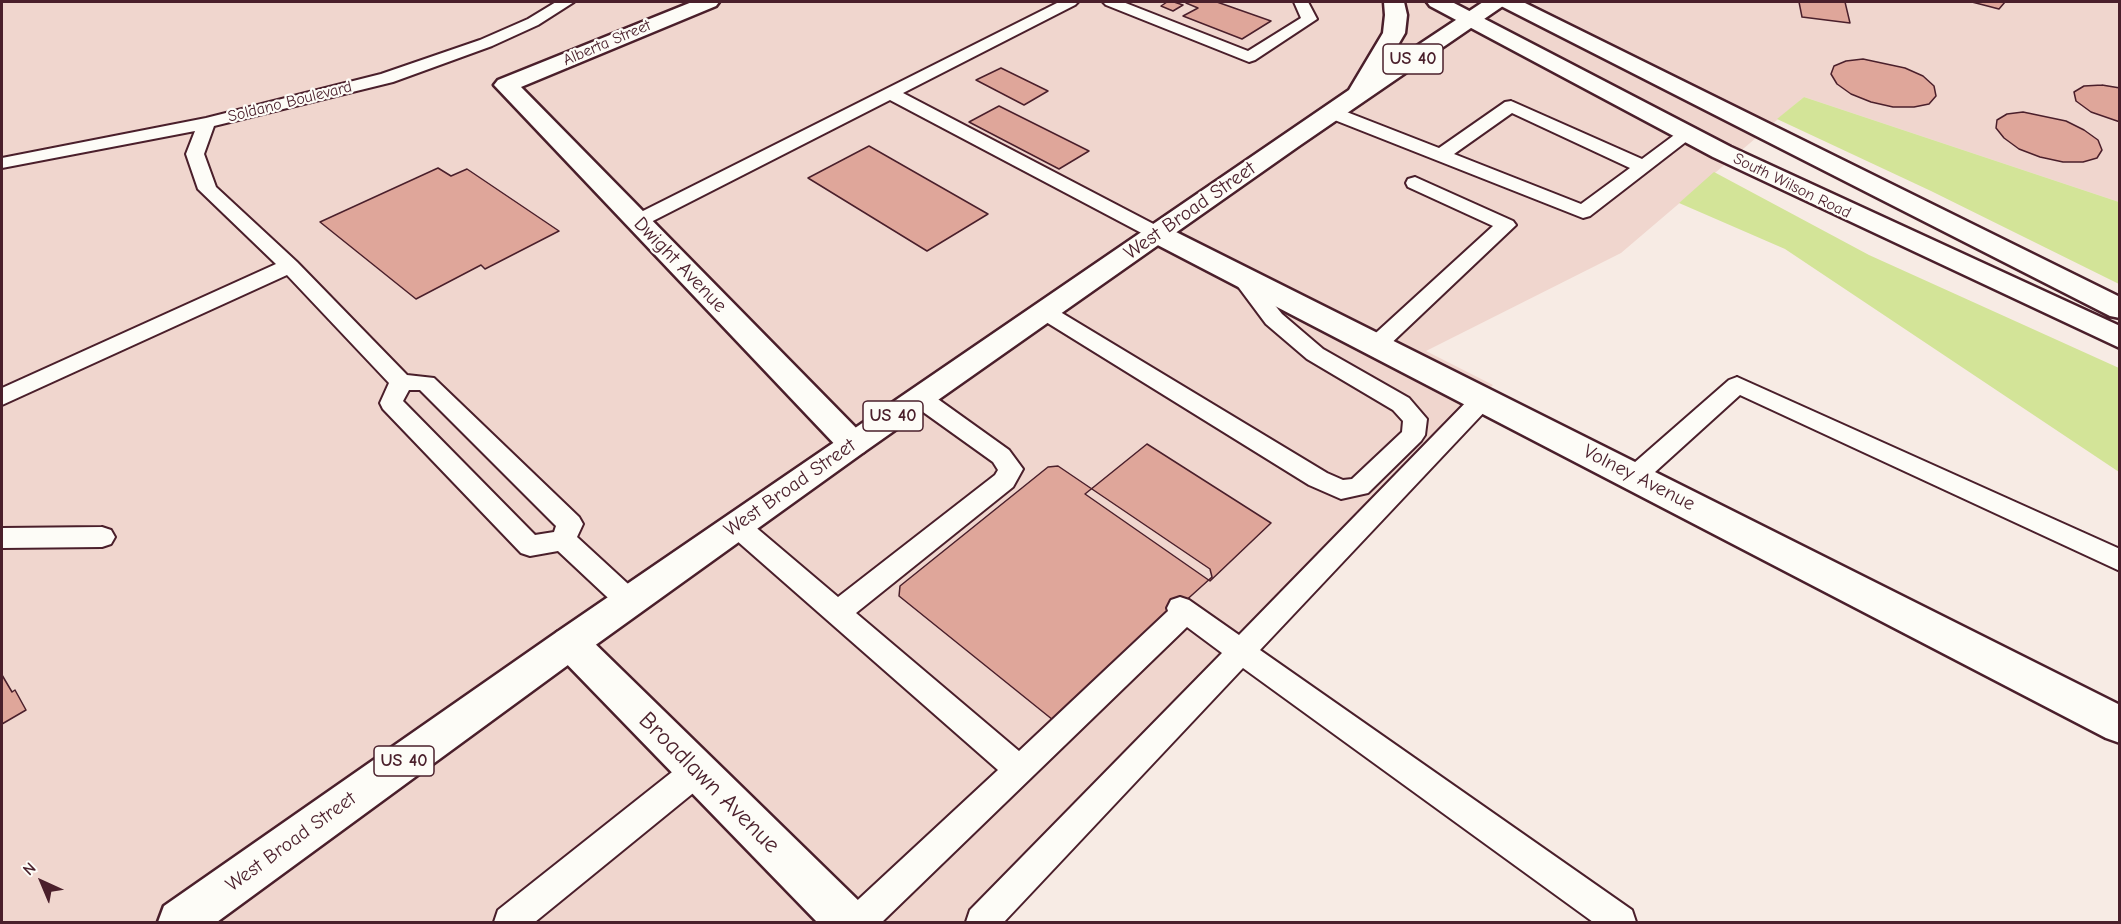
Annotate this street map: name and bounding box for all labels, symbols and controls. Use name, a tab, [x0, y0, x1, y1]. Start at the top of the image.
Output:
street label: Alberta Street	[560, 16, 654, 70]
road number: US 40	[1383, 44, 1443, 74]
street label: Soldano Boulevard	[226, 77, 354, 127]
street label: South Wilson Road	[1730, 149, 1854, 223]
street label: West Broad Street	[1120, 157, 1260, 265]
street label: Dwight Avenue	[628, 212, 732, 318]
road number: US 40	[863, 401, 923, 431]
street label: West Broad Street	[720, 434, 860, 542]
street label: Volney Avenue	[1579, 440, 1699, 516]
street label: Broadlawn Avenue	[632, 706, 786, 860]
road number: US 40	[374, 746, 434, 776]
street label: West Broad Street	[221, 787, 361, 897]
north arrow	[12, 852, 72, 912]
text: N	[19, 859, 40, 879]

